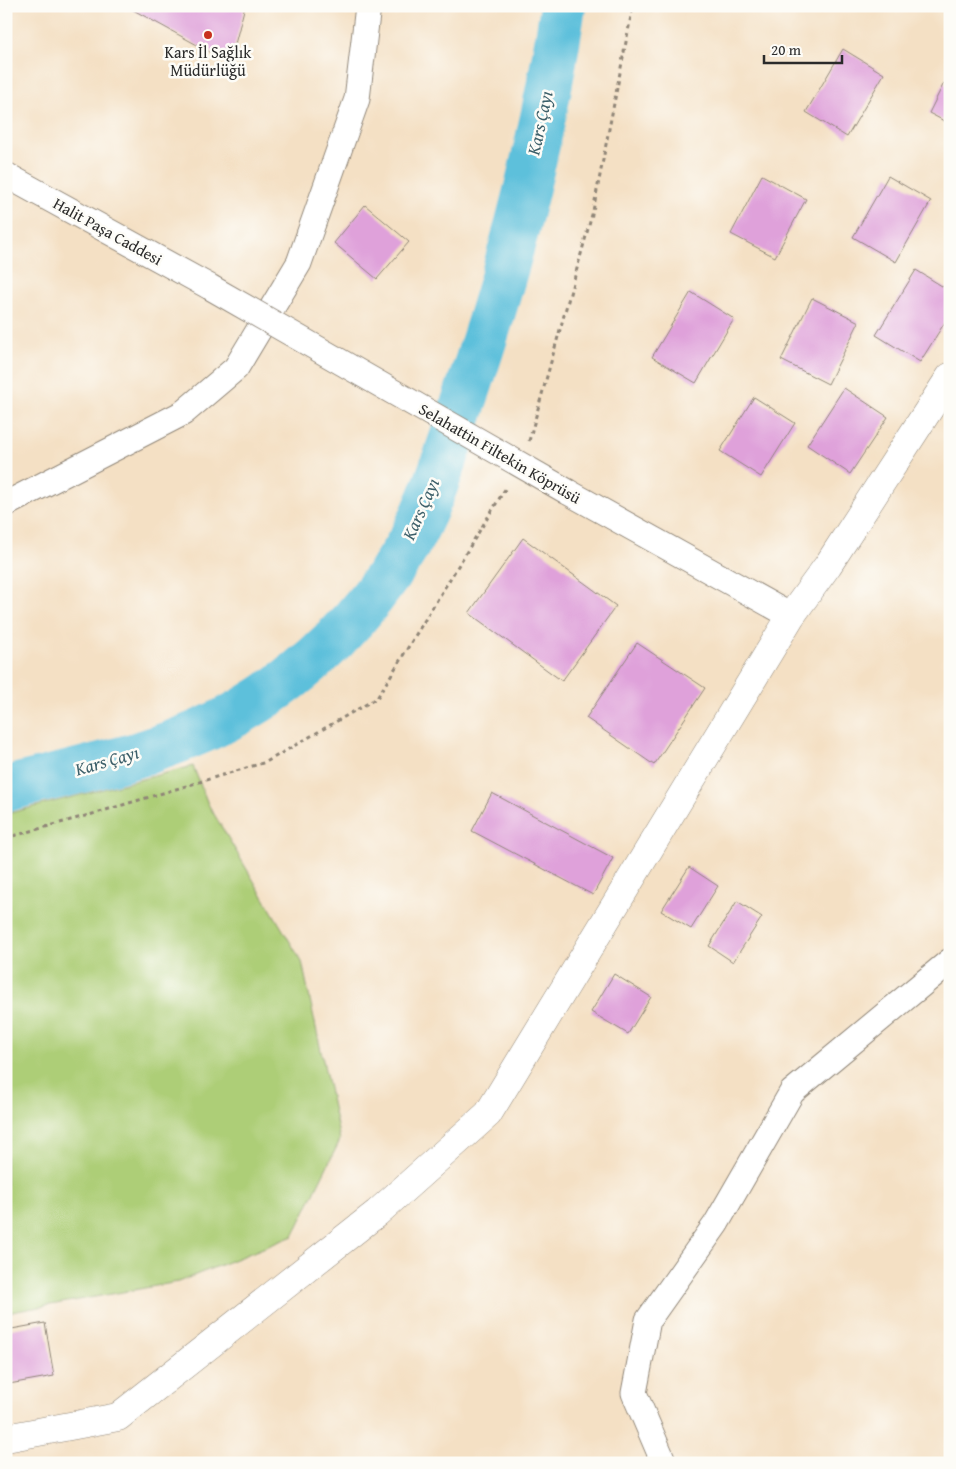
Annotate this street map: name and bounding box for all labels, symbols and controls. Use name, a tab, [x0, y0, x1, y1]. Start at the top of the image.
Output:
marker: Kars İl Sağlık Müdürlüğü	[202, 29, 214, 41]
scale bar	[764, 32, 841, 64]
text: 20 m	[771, 39, 802, 60]
place label: Kars İl Sağlık Müdürlüğü	[165, 40, 252, 82]
water label: Kars Çayı	[519, 88, 560, 159]
street label: Halit Paşa Caddesi	[49, 191, 167, 271]
street label: Selahattin Filtekin Köprüsü	[414, 397, 586, 510]
water label: Kars Çayı	[395, 473, 446, 545]
water label: Kars Çayı	[71, 738, 142, 783]

